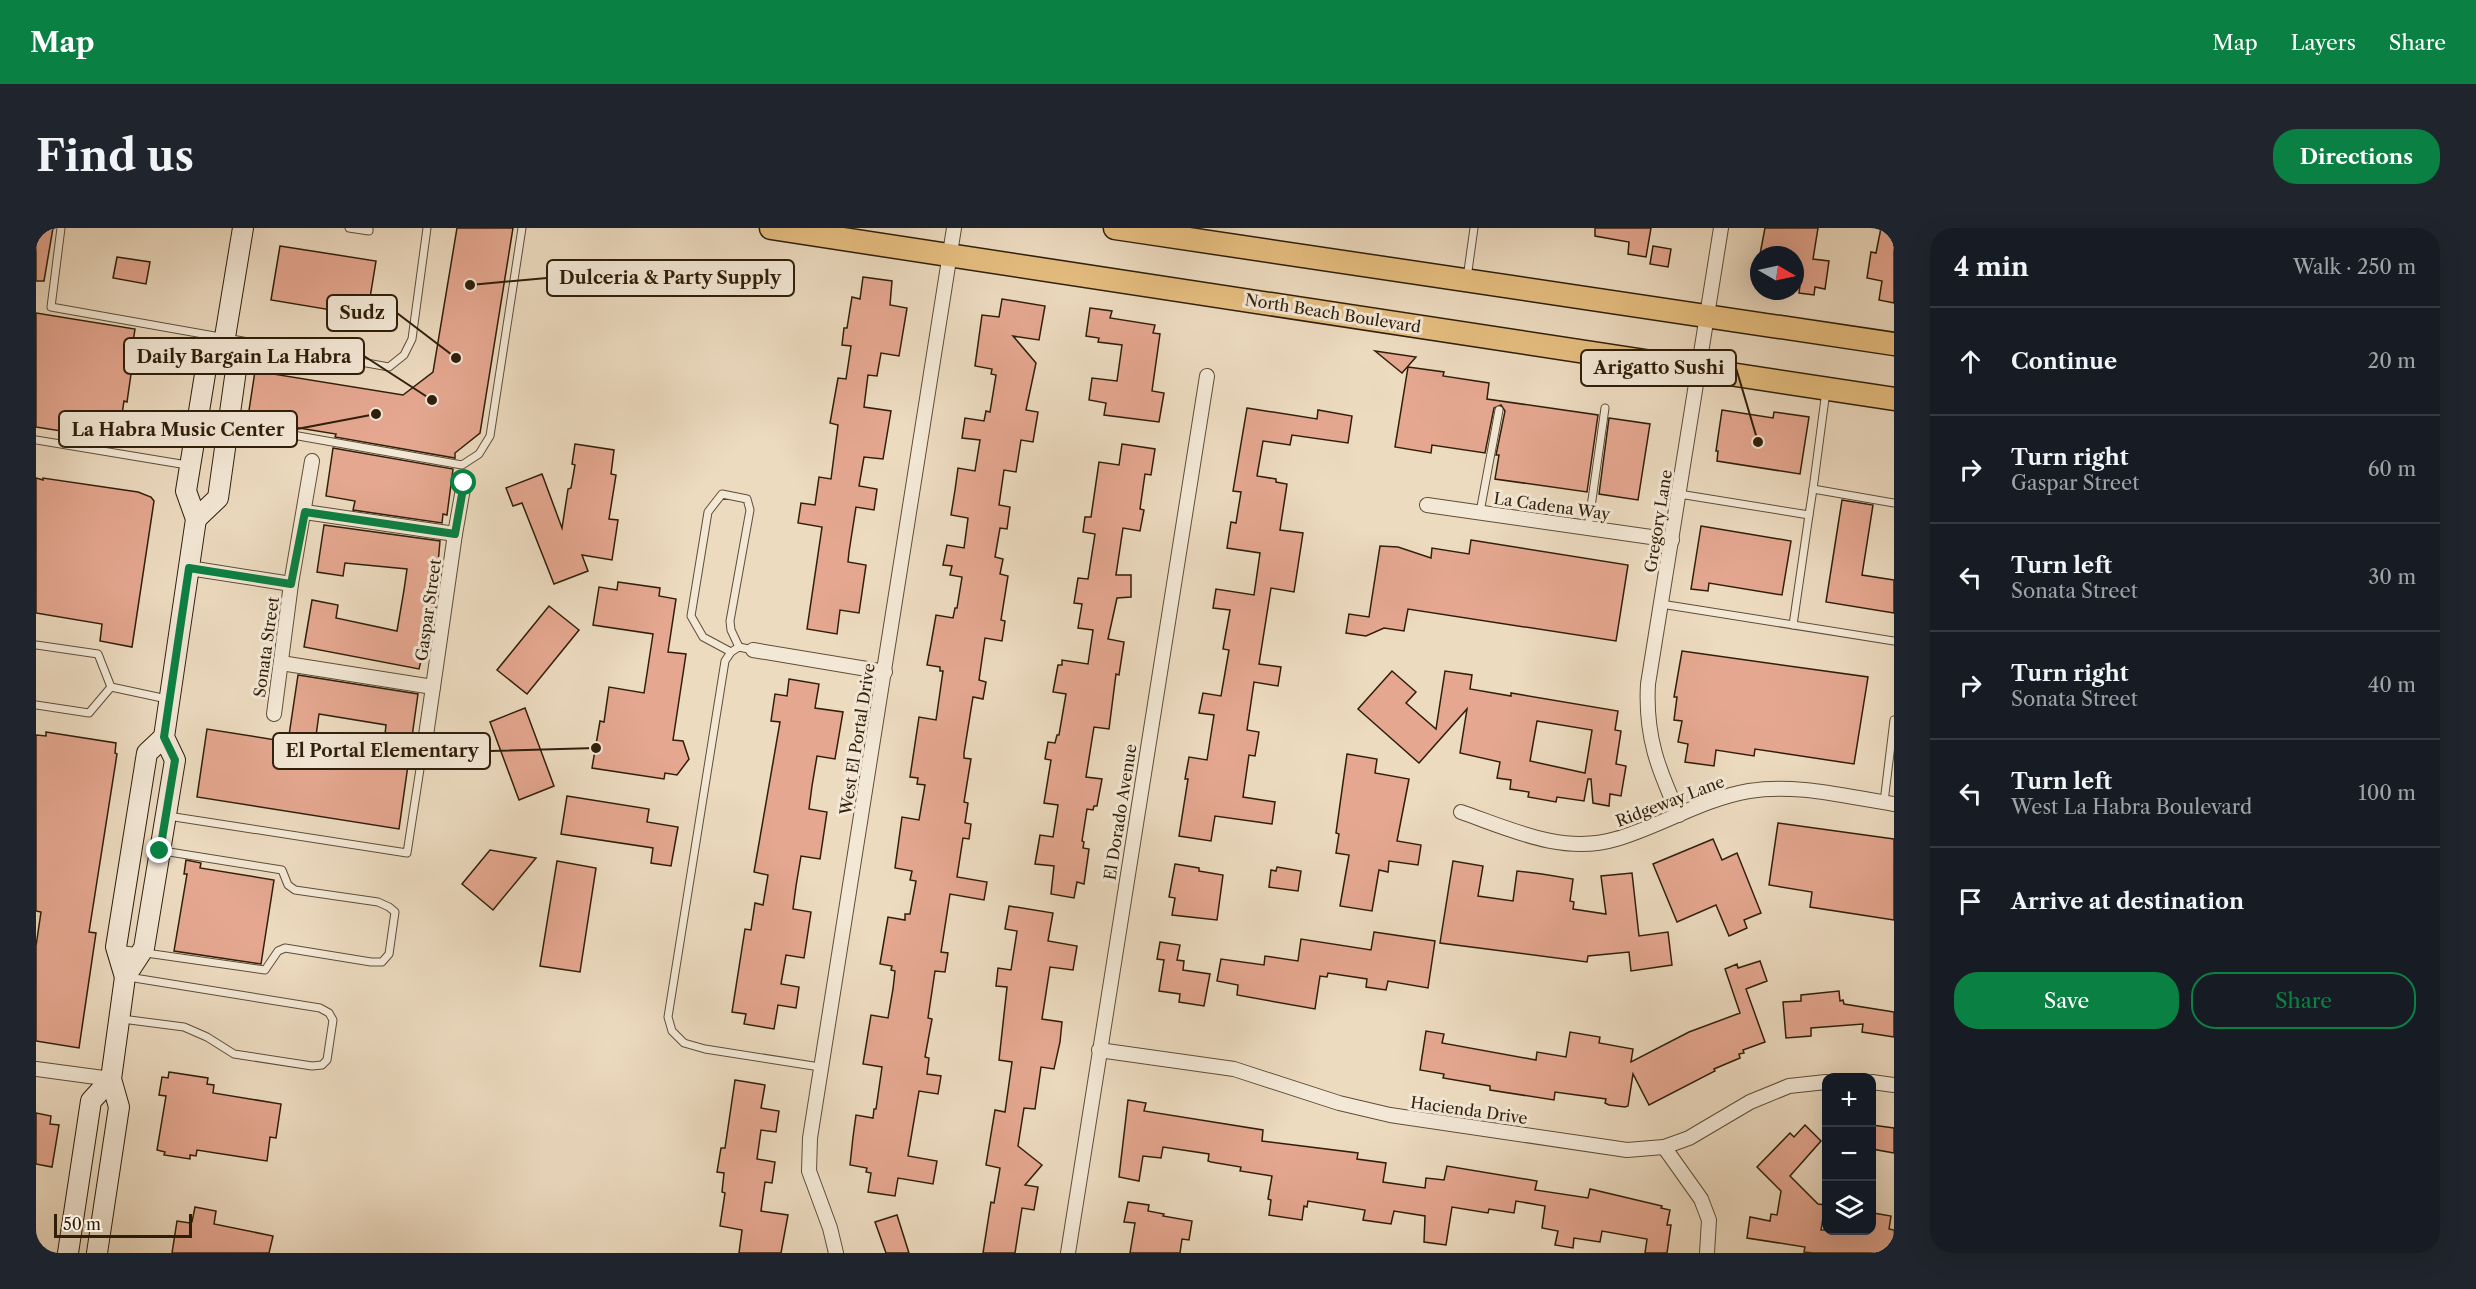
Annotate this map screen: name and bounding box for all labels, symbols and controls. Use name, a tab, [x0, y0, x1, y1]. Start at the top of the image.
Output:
text: Map	[30, 25, 94, 59]
text: Map	[2213, 30, 2258, 55]
text: Layers	[2291, 30, 2356, 55]
text: Share	[2389, 30, 2446, 55]
button: Directions	[2273, 129, 2440, 184]
text: Find us	[36, 130, 194, 182]
north arrow	[1750, 246, 1804, 300]
text: 4 min	[1954, 251, 2029, 283]
text: Walk · 250 m	[2293, 255, 2416, 279]
callout: Dulceria & Party Supply	[547, 260, 794, 296]
text: Dulceria & Party Supply	[559, 267, 782, 289]
street label: North Beach Boulevard	[1244, 289, 1423, 337]
callout: Sudz	[327, 295, 397, 331]
text: Sudz	[339, 302, 385, 324]
callout: Daily Bargain La Habra	[124, 338, 364, 374]
icon: ahead	[1954, 345, 1987, 378]
text: Daily Bargain La Habra	[137, 346, 352, 368]
text: Continue	[2011, 348, 2117, 375]
text: 20 m	[2368, 349, 2416, 373]
callout: Arigatto Sushi	[1581, 350, 1736, 386]
text: Arigatto Sushi	[1593, 357, 1725, 379]
callout: La Habra Music Center	[59, 411, 297, 447]
text: La Habra Music Center	[71, 419, 285, 441]
text: Turn right	[2011, 444, 2129, 471]
icon: right	[1954, 453, 1987, 486]
text: 60 m	[2368, 457, 2416, 481]
street label: Gregory Lane	[1640, 468, 1676, 574]
route start	[450, 469, 476, 495]
text: Gaspar Street	[2011, 471, 2139, 495]
street label: La Cadena Way	[1492, 488, 1613, 524]
text: Turn left	[2011, 552, 2112, 579]
street label: Gaspar Street	[411, 557, 445, 662]
icon: left	[1954, 561, 1987, 594]
text: 30 m	[2368, 565, 2416, 589]
text: Sonata Street	[2011, 579, 2138, 603]
street label: Sonata Street	[249, 595, 283, 699]
text: Turn right	[2011, 660, 2129, 687]
street label: West El Portal Drive	[835, 662, 879, 817]
icon: right	[1954, 669, 1987, 702]
text: 40 m	[2368, 673, 2416, 697]
text: Sonata Street	[2011, 687, 2138, 711]
callout: El Portal Elementary	[273, 733, 490, 769]
text: El Portal Elementary	[285, 740, 480, 762]
street label: El Dorado Avenue	[1099, 742, 1141, 882]
text: Turn left	[2011, 768, 2112, 795]
street label: Ridgeway Lane	[1613, 771, 1727, 831]
icon: left	[1954, 777, 1987, 810]
text: 100 m	[2358, 781, 2416, 805]
text: West La Habra Boulevard	[2011, 795, 2252, 819]
route end	[146, 837, 172, 863]
icon: arrive	[1954, 885, 1987, 918]
text: Arrive at destination	[2011, 888, 2244, 915]
button: Save	[1954, 972, 2179, 1029]
button: Share	[2191, 972, 2416, 1029]
map controls	[1822, 1073, 1876, 1235]
button: +	[1822, 1073, 1876, 1127]
street label: Hacienda Drive	[1409, 1092, 1529, 1128]
button: −	[1822, 1127, 1876, 1181]
button: layers	[1822, 1181, 1876, 1235]
scale bar	[54, 1211, 192, 1238]
text: 50 m	[63, 1214, 101, 1234]

